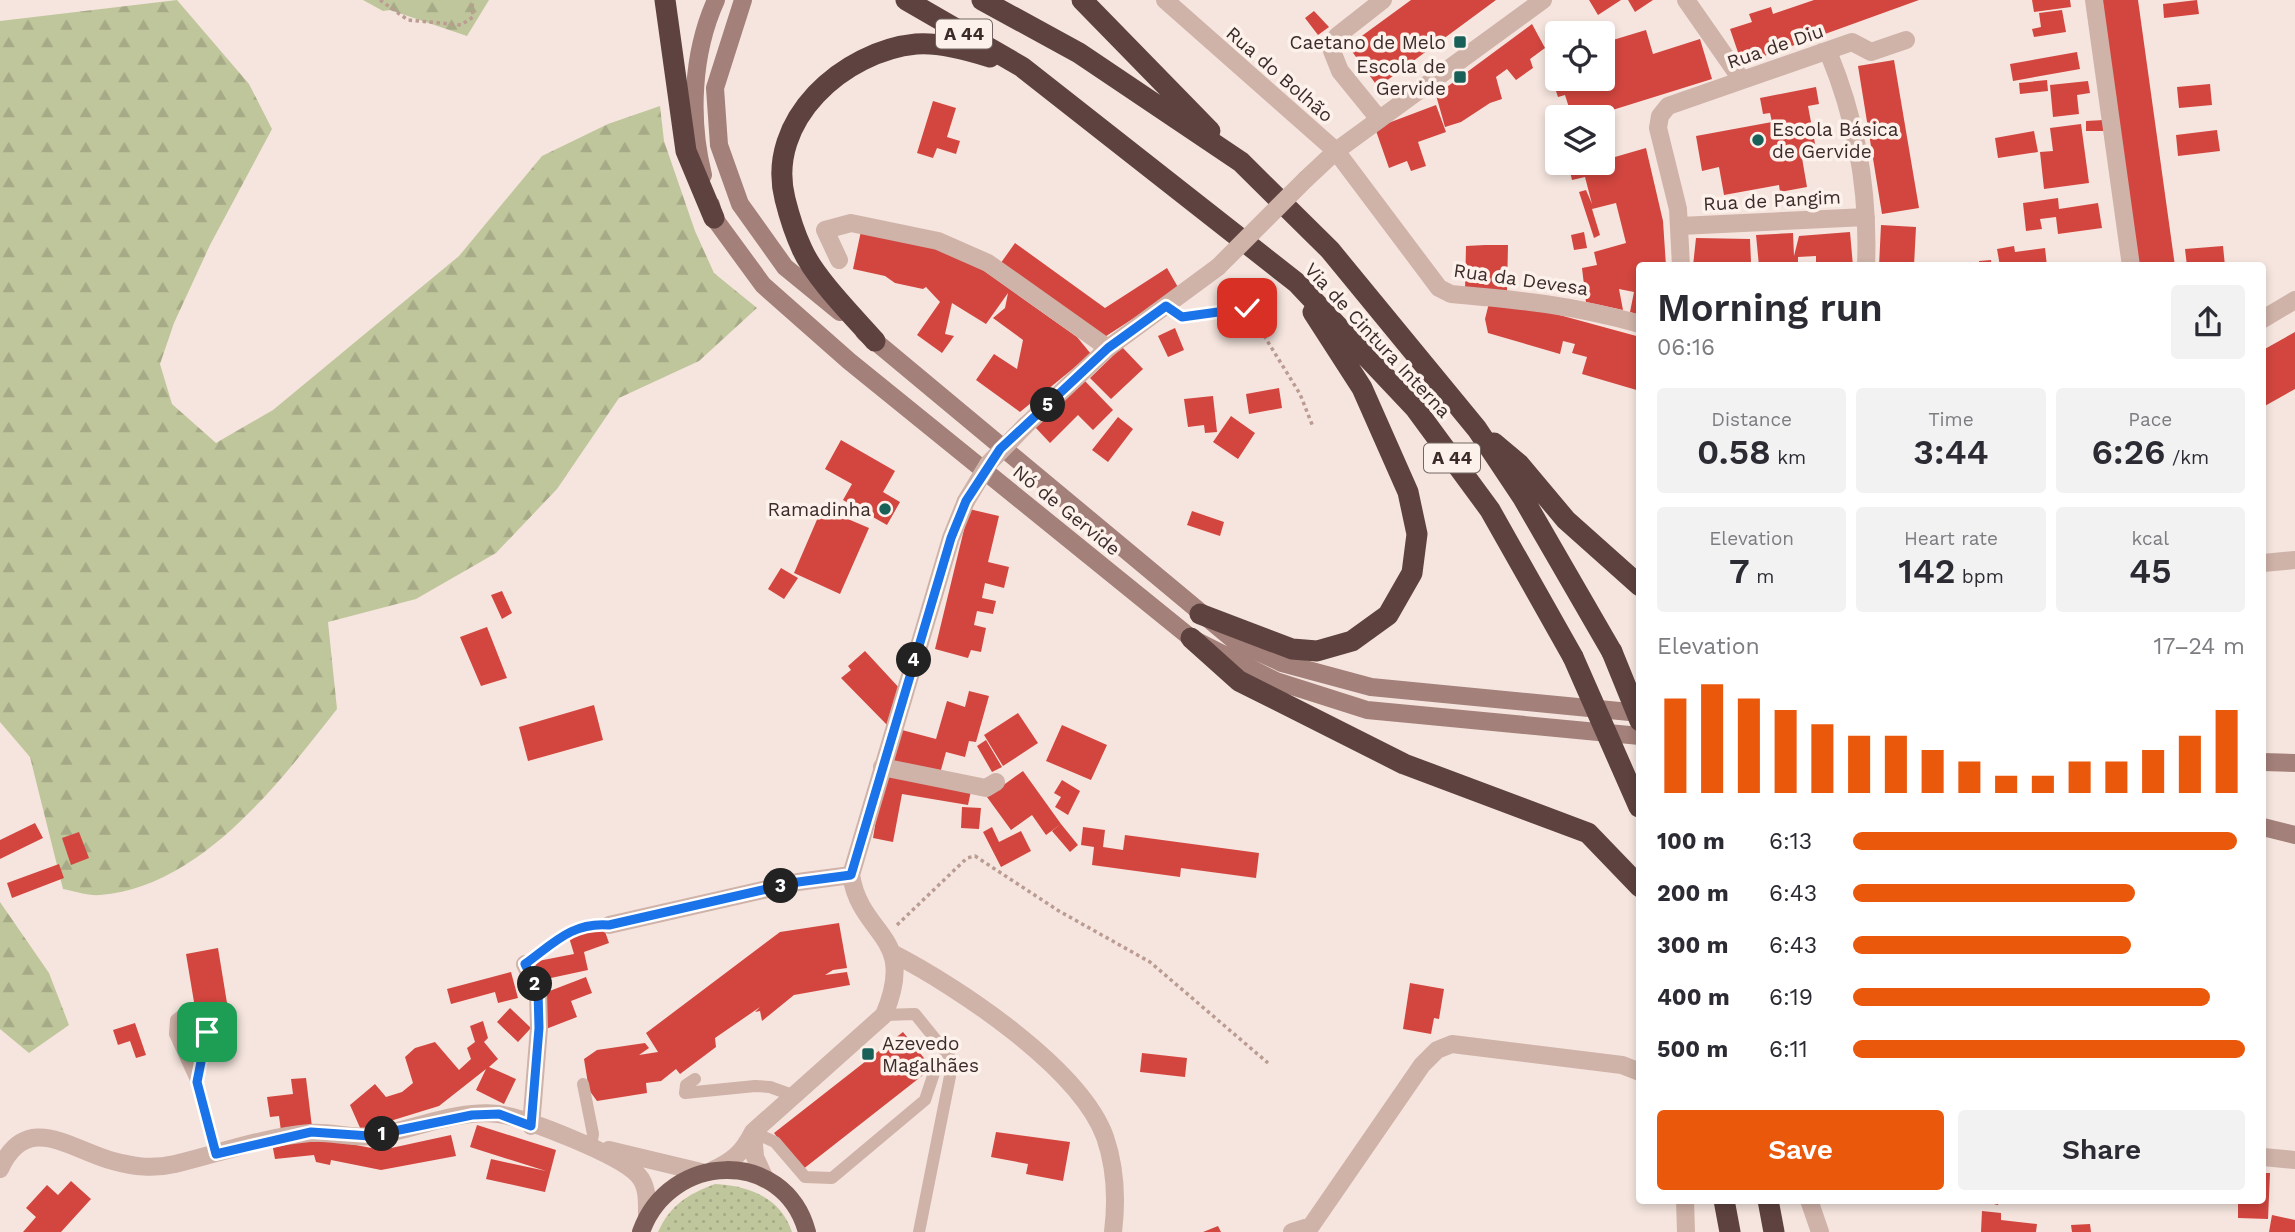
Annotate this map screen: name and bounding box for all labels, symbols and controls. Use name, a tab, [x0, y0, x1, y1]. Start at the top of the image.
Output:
road number: A 44	[936, 19, 992, 48]
street label: Rua de Diu	[1724, 19, 1827, 74]
map controls	[1545, 21, 1615, 175]
button: locate	[1545, 21, 1615, 91]
street label: Rua do Bolhão	[1221, 22, 1338, 127]
place label: Caetano de Melo	[1290, 31, 1446, 54]
marker: Caetano de Melo	[1452, 34, 1468, 50]
place label: Escola de Gervide	[1356, 55, 1446, 100]
marker: Escola de Gervide	[1452, 69, 1468, 85]
button: layers	[1545, 105, 1615, 175]
place label: Escola Básica de Gervide	[1772, 118, 1899, 163]
marker: Escola Básica de Gervide	[1750, 132, 1766, 148]
street label: Rua de Pangim	[1703, 185, 1841, 216]
street label: Via de Cintura Interna	[1300, 258, 1456, 423]
street label: Rua da Devesa	[1452, 259, 1590, 300]
pin	[1217, 278, 1277, 338]
button: share	[2171, 285, 2245, 359]
text: Morning run	[1657, 286, 1883, 330]
icon: check	[1228, 289, 1266, 327]
text: 06:16	[1657, 334, 1715, 361]
pin: 5	[1030, 388, 1066, 422]
text: 5	[1042, 393, 1053, 416]
text: Distance	[1711, 408, 1792, 431]
text: Time	[1928, 408, 1974, 431]
text: Pace	[2128, 408, 2172, 431]
text: 0.58	[1697, 431, 1771, 473]
text: 3:44	[1913, 431, 1989, 473]
text: 6:26	[2091, 431, 2166, 473]
road number: A 44	[1424, 444, 1480, 472]
text: km	[1771, 446, 1806, 469]
text: /km	[2166, 446, 2209, 469]
street label: Nó de Gervide	[1008, 460, 1125, 561]
place label: Ramadinha	[768, 498, 871, 521]
marker: Ramadinha	[877, 501, 893, 517]
text: Elevation	[1709, 527, 1794, 550]
text: Heart rate	[1904, 527, 1998, 550]
text: kcal	[2132, 527, 2169, 550]
text: 7	[1729, 550, 1750, 592]
text: 142	[1898, 550, 1955, 592]
text: 45	[2129, 550, 2172, 592]
text: m	[1750, 565, 1774, 588]
text: bpm	[1955, 565, 2004, 588]
text: Elevation	[1657, 633, 1760, 660]
text: 17–24 m	[2153, 633, 2245, 660]
pin: 4	[897, 642, 932, 678]
text: 4	[907, 648, 920, 671]
text: 100 m	[1657, 828, 1725, 855]
text: 6:13	[1769, 828, 1812, 855]
pin: 3	[764, 868, 798, 903]
text: 3	[775, 874, 786, 897]
text: 200 m	[1657, 880, 1729, 907]
text: 6:43	[1769, 880, 1817, 907]
text: 300 m	[1657, 932, 1728, 959]
text: 6:43	[1769, 932, 1817, 959]
pin: 2	[518, 967, 552, 1002]
text: 2	[529, 972, 540, 995]
text: 400 m	[1657, 984, 1730, 1011]
text: 6:19	[1769, 984, 1813, 1011]
pin	[177, 1002, 237, 1062]
icon: arrive	[188, 1013, 226, 1051]
place label: Azevedo Magalhães	[882, 1032, 979, 1077]
text: 500 m	[1657, 1036, 1728, 1063]
text: 6:11	[1769, 1036, 1808, 1063]
marker: Azevedo Magalhães	[860, 1046, 876, 1062]
button: Save	[1657, 1110, 1944, 1190]
button: Share	[1958, 1110, 2245, 1190]
pin: 1	[364, 1116, 400, 1152]
text: 1	[377, 1122, 386, 1145]

